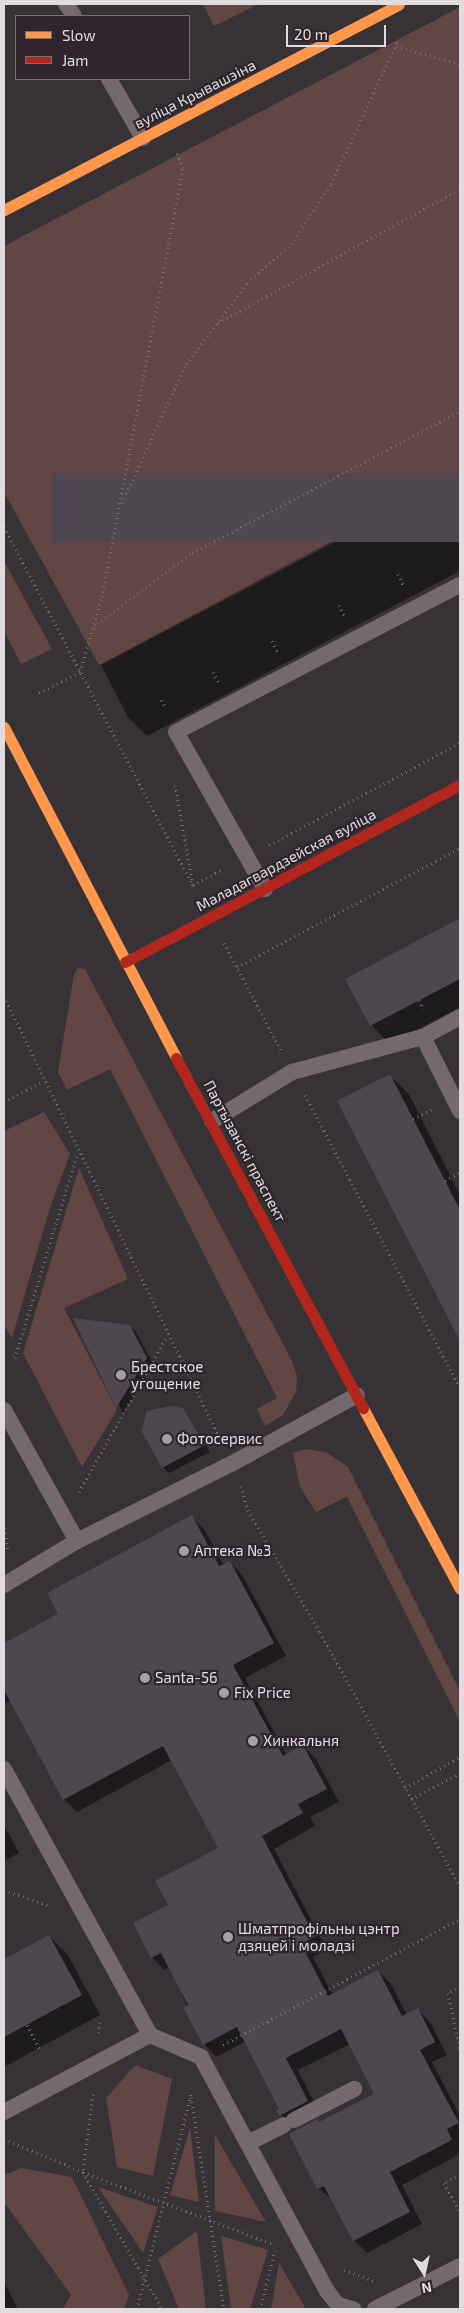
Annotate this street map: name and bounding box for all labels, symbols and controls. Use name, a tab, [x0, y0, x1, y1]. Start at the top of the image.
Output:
legend	[15, 15, 190, 80]
scale bar	[289, 15, 389, 47]
text: 20 m	[294, 25, 328, 43]
text: Slow	[62, 26, 96, 44]
text: Jam	[62, 51, 88, 69]
street label: вуліца Крывашэіна	[131, 56, 259, 132]
street label: Маладагвардзейская вуліца	[193, 805, 379, 915]
street label: Партызанскі праспект	[200, 1077, 290, 1225]
place label: Брестское угощение	[131, 1357, 203, 1392]
marker: Брестское угощение	[115, 1369, 127, 1381]
place label: Фотосервис	[177, 1430, 262, 1448]
marker: Фотосервис	[161, 1433, 173, 1445]
place label: Аптека №3	[194, 1542, 271, 1560]
marker: Аптека №3	[178, 1545, 190, 1557]
place label: Santa-56	[155, 1669, 218, 1687]
marker: Santa-56	[139, 1672, 151, 1684]
place label: Fix Price	[234, 1684, 291, 1702]
marker: Fix Price	[218, 1687, 230, 1699]
place label: Хинкальня	[263, 1732, 339, 1750]
marker: Хинкальня	[247, 1735, 259, 1747]
place label: Шматпрофільны цэнтр дзяцей і моладзі	[238, 1919, 400, 1954]
marker: Шматпрофільны цэнтр дзяцей і моладзі	[222, 1931, 234, 1943]
north arrow	[399, 2248, 449, 2298]
text: N	[420, 2279, 433, 2298]

